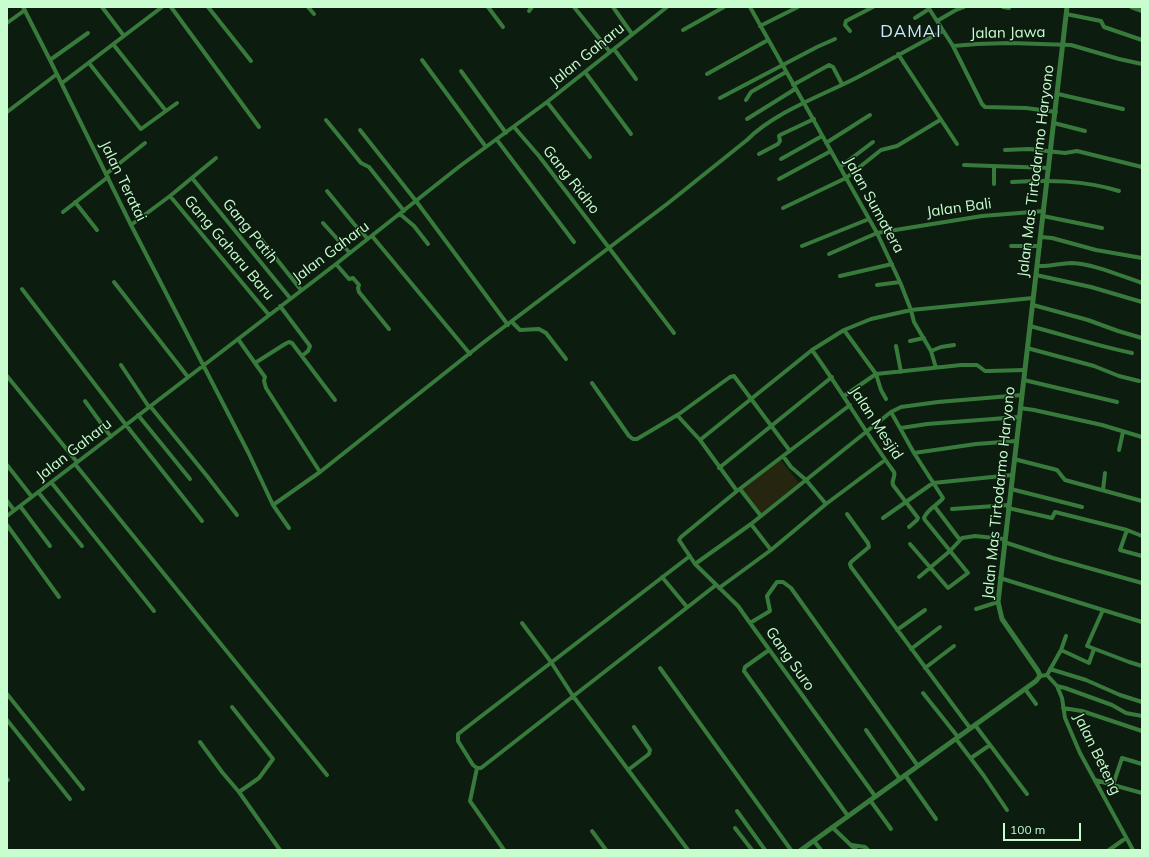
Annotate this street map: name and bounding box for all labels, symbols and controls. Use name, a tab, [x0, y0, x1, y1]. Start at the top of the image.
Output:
street label: Jalan Gaharu	[546, 19, 628, 91]
district label: DAMAI	[880, 22, 942, 42]
street label: Jalan Jawa	[970, 23, 1046, 43]
street label: Jalan Mas Tirtodarmo Haryono	[1014, 64, 1058, 278]
street label: Jalan Teratai	[96, 138, 150, 224]
street label: Gang Ridho	[539, 142, 603, 218]
street label: Jalan Sumatera	[840, 154, 908, 256]
street label: Gang Gaharu Baru	[180, 192, 278, 304]
street label: Gang Patih	[219, 195, 281, 267]
street label: Jalan Bali	[925, 195, 993, 221]
street label: Jalan Gaharu	[289, 217, 373, 287]
street label: Jalan Mesjid	[846, 383, 906, 463]
street label: Jalan Mas Tirtodarmo Haryono	[979, 386, 1019, 600]
street label: Jalan Gaharu	[33, 415, 115, 485]
street label: Gang Suro	[762, 624, 818, 694]
street label: Jalan Beteng	[1069, 710, 1125, 798]
scale bar	[1005, 815, 1083, 841]
text: 100 m	[1010, 822, 1045, 837]

